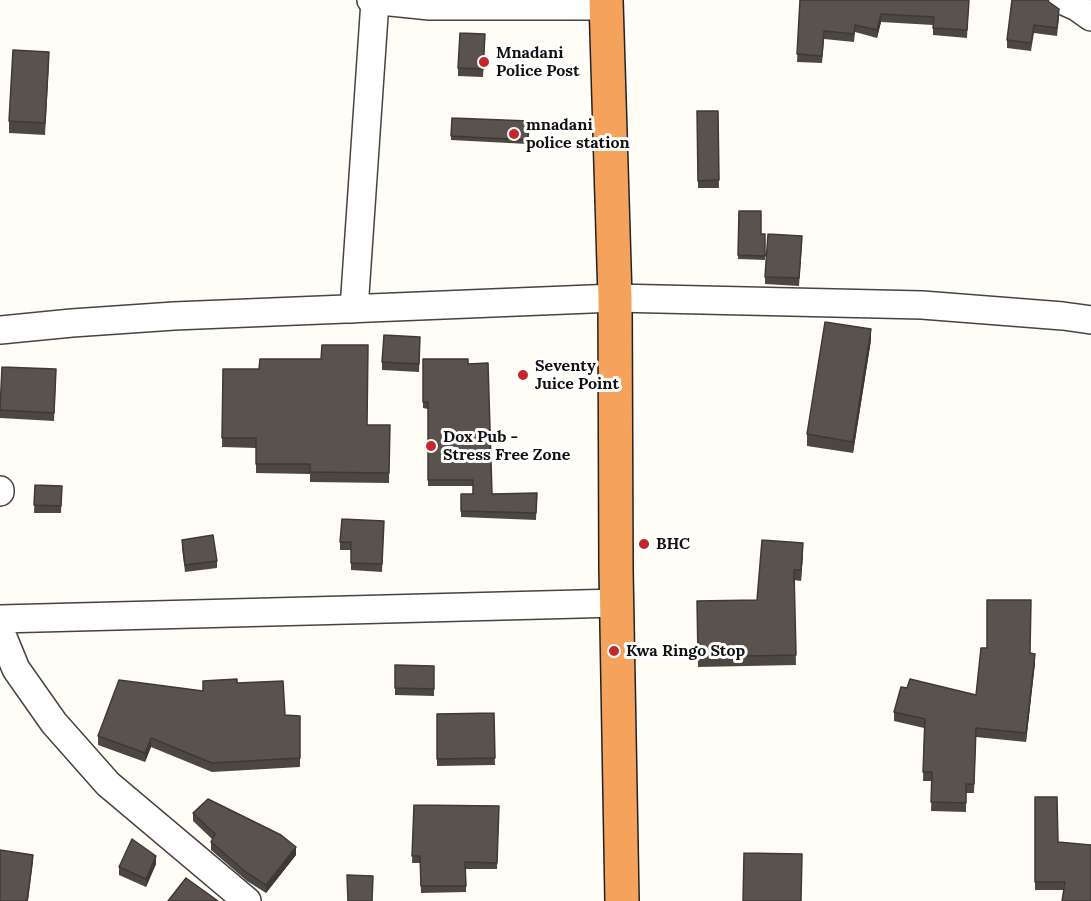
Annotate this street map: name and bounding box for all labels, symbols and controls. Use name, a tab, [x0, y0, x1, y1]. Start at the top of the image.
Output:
place label: Mnadani Police Post	[496, 43, 580, 81]
marker: Mnadani Police Post	[477, 55, 491, 69]
place label: mnadani police station	[526, 115, 630, 153]
marker: mnadani police station	[507, 127, 521, 141]
place label: Seventy Juice Point	[535, 356, 619, 394]
marker: Seventy Juice Point	[516, 368, 530, 382]
place label: Dox Pub - Stress Free Zone	[443, 427, 570, 465]
marker: Dox Pub - Stress Free Zone	[424, 439, 438, 453]
place label: BHC	[656, 534, 690, 554]
marker: BHC	[637, 537, 651, 551]
place label: Kwa Ringo Stop	[626, 641, 745, 661]
marker: Kwa Ringo Stop	[607, 644, 621, 658]

